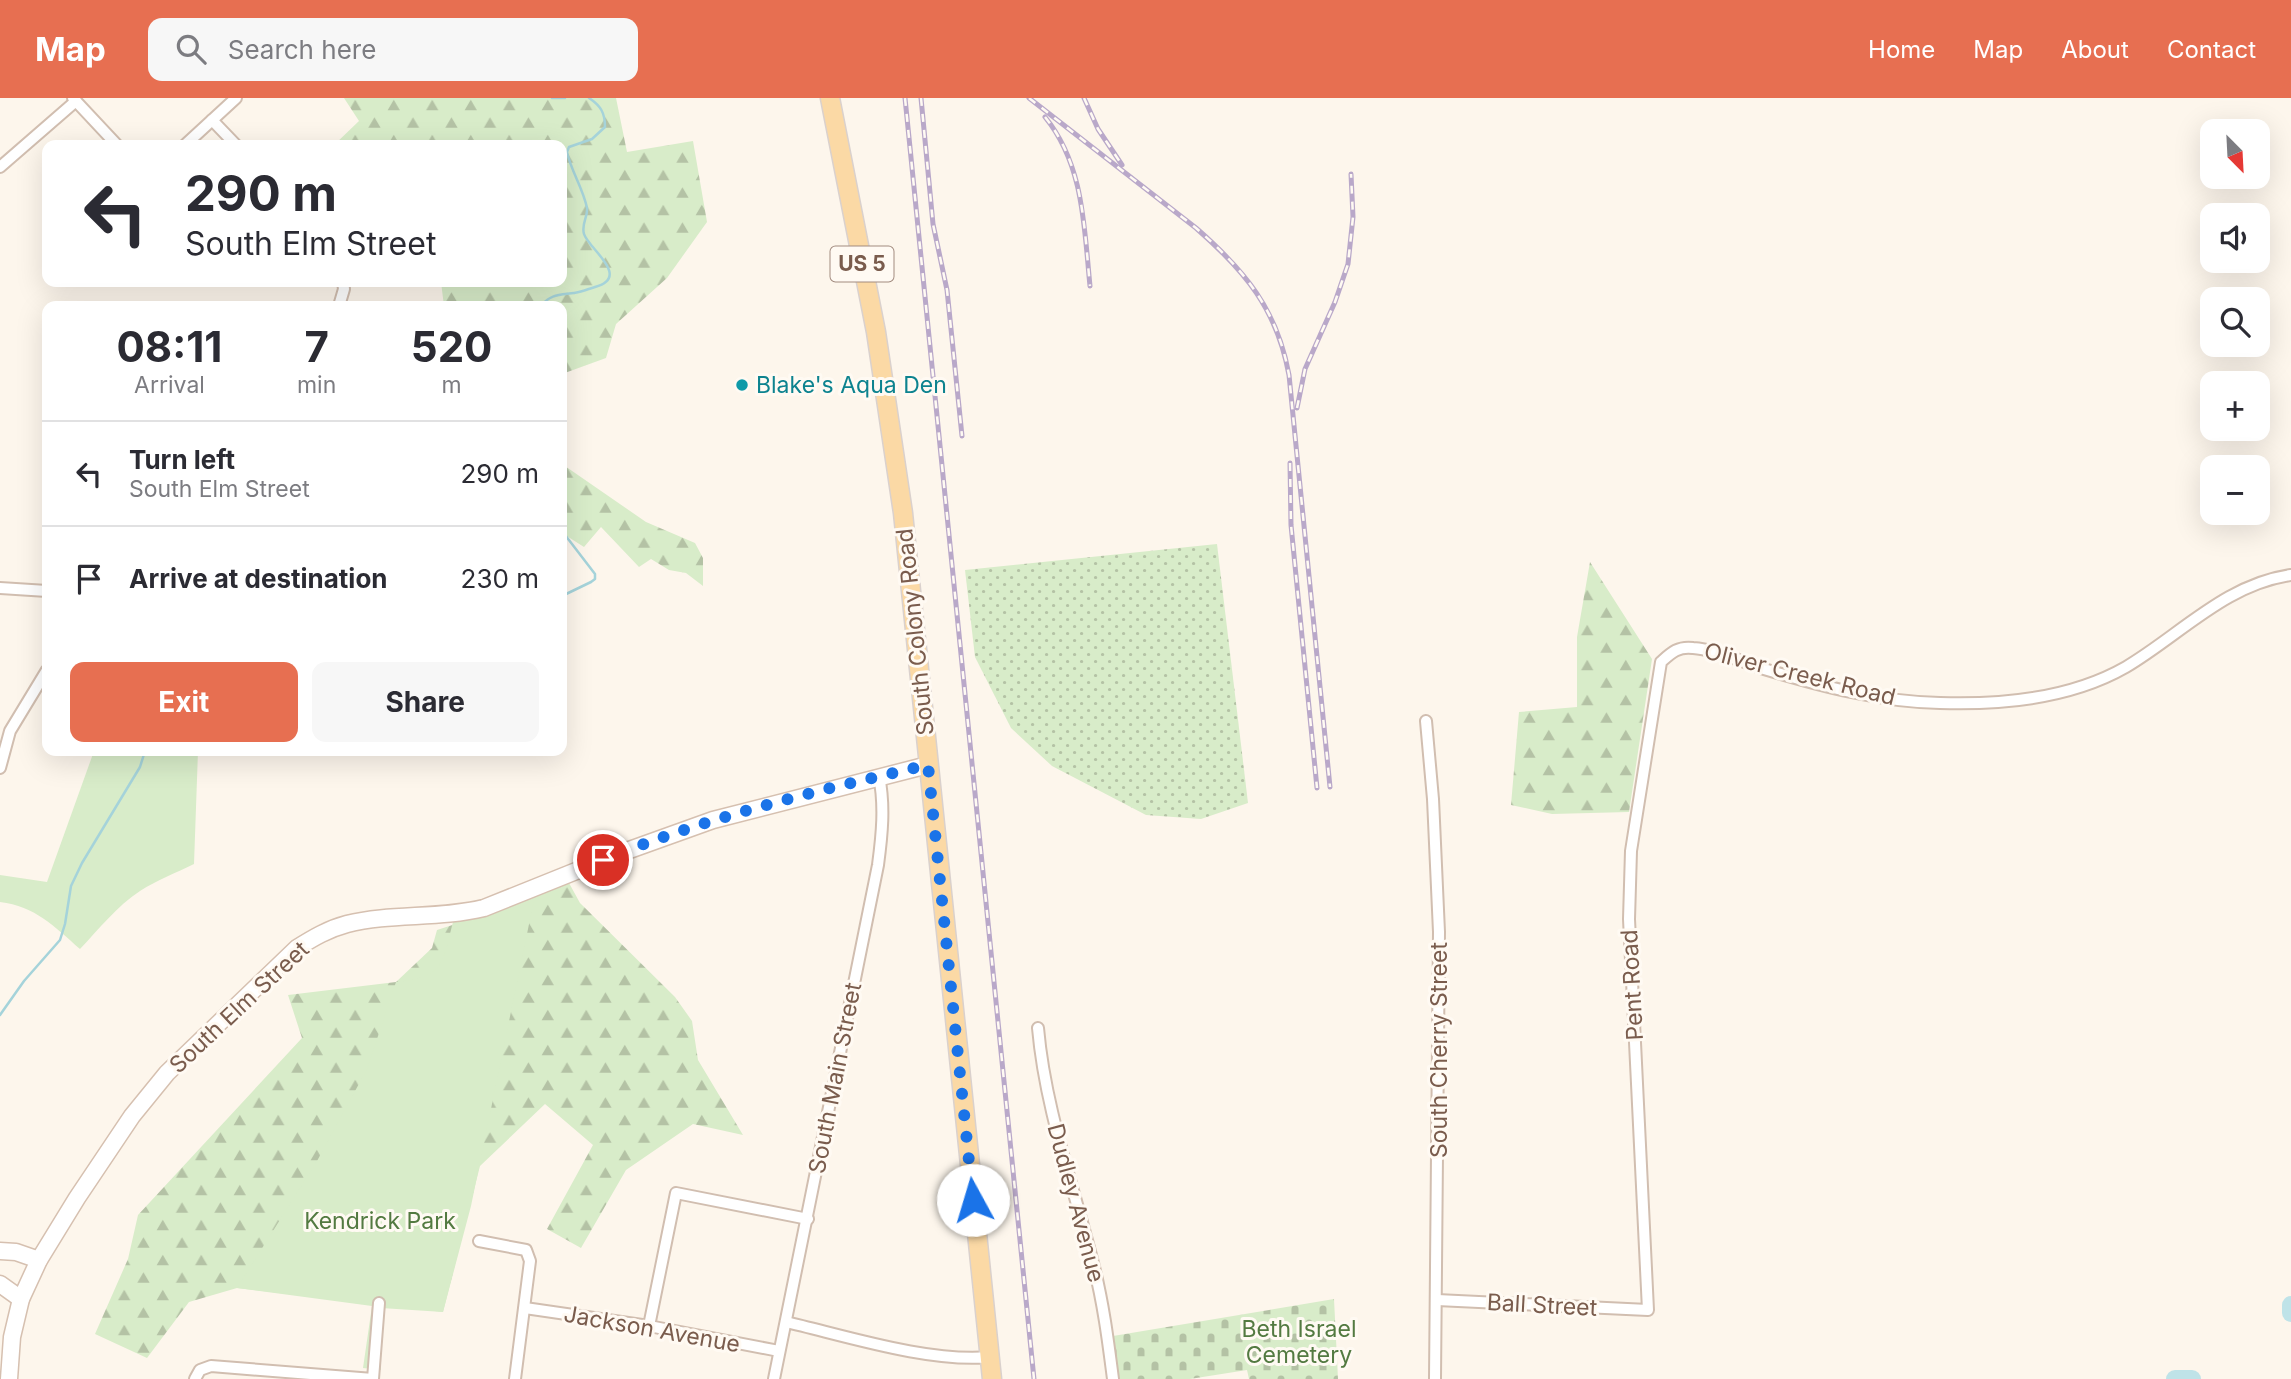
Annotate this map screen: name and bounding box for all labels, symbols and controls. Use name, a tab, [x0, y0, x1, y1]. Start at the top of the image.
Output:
search box	[148, 18, 638, 81]
text: Map	[35, 29, 106, 69]
icon: search	[172, 30, 210, 68]
text: Search here	[228, 34, 376, 65]
text: Home	[1868, 35, 1935, 64]
text: Map	[1973, 35, 2023, 64]
text: About	[2061, 35, 2129, 64]
text: Contact	[2167, 35, 2256, 64]
north arrow	[2200, 119, 2270, 189]
map controls	[2200, 119, 2270, 525]
text: 290 m	[185, 164, 337, 223]
icon: left	[70, 168, 161, 259]
button: sound	[2200, 203, 2270, 273]
text: South Elm Street	[185, 224, 436, 263]
road number: US 5	[830, 246, 894, 282]
button: search	[2200, 287, 2270, 357]
text: 08:11	[117, 321, 222, 372]
text: 7	[304, 321, 329, 372]
text: 520	[411, 321, 492, 372]
text: Arrival	[134, 371, 205, 399]
text: min	[297, 371, 336, 399]
text: m	[442, 371, 462, 399]
place label: Blake's Aqua Den	[756, 371, 947, 399]
button: +	[2200, 371, 2270, 441]
marker: Blake's Aqua Den	[734, 377, 750, 393]
text: Turn left	[129, 444, 235, 475]
icon: left	[70, 455, 108, 493]
button: −	[2200, 455, 2270, 525]
text: 290 m	[461, 458, 539, 489]
text: South Elm Street	[129, 475, 310, 503]
street label: South Colony Road	[890, 527, 940, 737]
icon: arrive	[70, 560, 108, 598]
text: Arrive at destination	[129, 563, 388, 594]
text: 230 m	[461, 563, 539, 594]
street label: Oliver Creek Road	[1701, 637, 1899, 711]
button: Exit	[70, 662, 298, 742]
button: Share	[312, 662, 539, 742]
pin	[573, 830, 633, 890]
icon: arrive	[584, 841, 622, 879]
street label: Pent Road	[1615, 929, 1649, 1041]
street label: South Elm Street	[163, 935, 315, 1079]
street label: South Cherry Street	[1425, 942, 1453, 1158]
street label: South Main Street	[803, 980, 867, 1176]
street label: Dudley Avenue	[1041, 1121, 1111, 1285]
position arrow	[936, 1163, 1010, 1237]
park label: Kendrick Park	[304, 1207, 456, 1235]
street label: Ball Street	[1486, 1288, 1598, 1322]
street label: Jackson Avenue	[562, 1300, 742, 1358]
park label: Beth Israel Cemetery	[1242, 1315, 1356, 1369]

